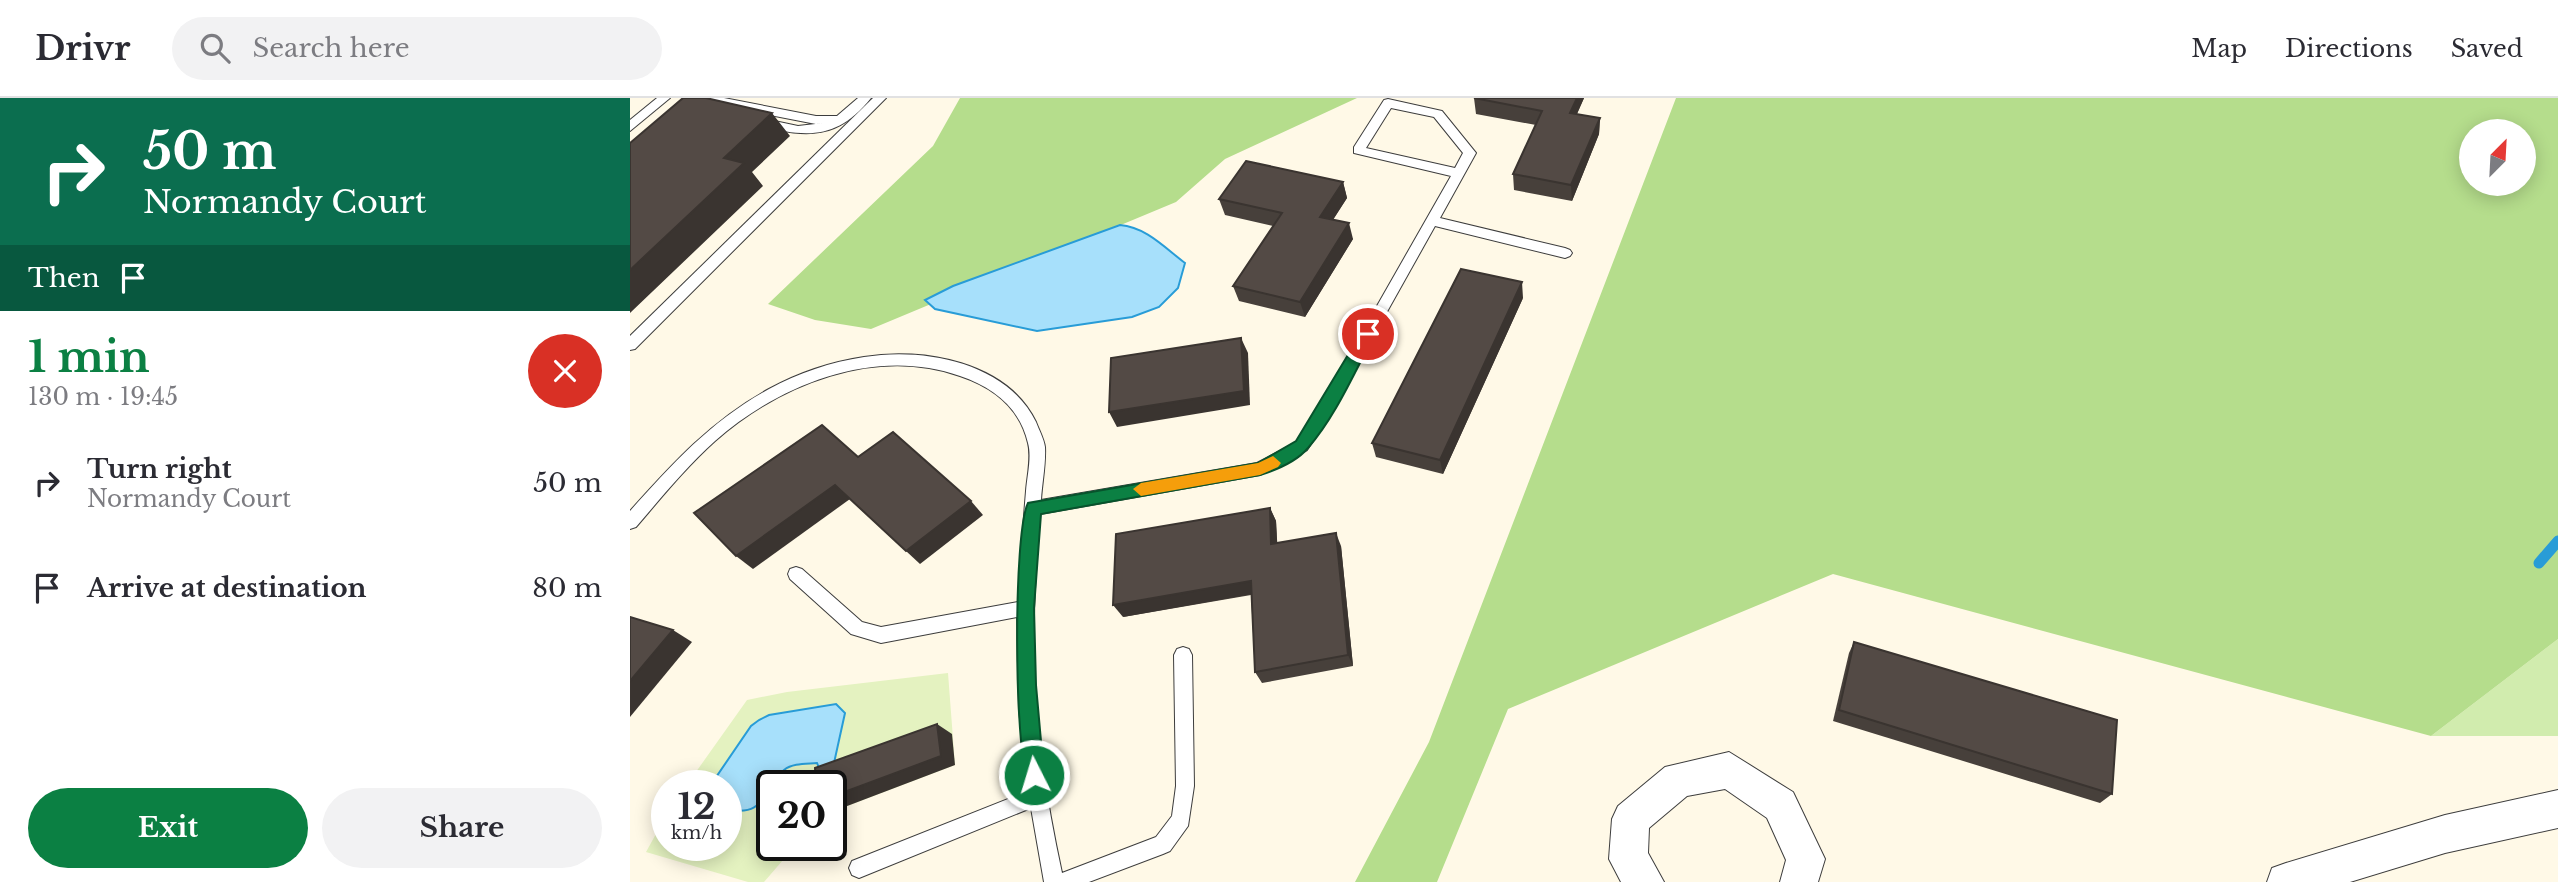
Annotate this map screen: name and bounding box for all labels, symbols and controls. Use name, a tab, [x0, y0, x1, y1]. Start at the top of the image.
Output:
search box	[172, 17, 662, 80]
text: Drivr	[35, 28, 130, 69]
icon: search	[196, 29, 234, 67]
text: Search here	[252, 32, 410, 64]
text: Map	[2191, 34, 2247, 63]
text: Directions	[2285, 34, 2413, 63]
text: Saved	[2451, 34, 2523, 63]
north arrow	[2459, 119, 2536, 196]
map controls	[2459, 119, 2536, 196]
text: 50 m	[143, 121, 276, 182]
icon: right	[28, 126, 119, 217]
text: Normandy Court	[143, 182, 427, 222]
icon: arrive	[114, 259, 152, 297]
text: Then	[28, 262, 100, 294]
pin	[1338, 304, 1398, 364]
icon: arrive	[1349, 315, 1387, 353]
text: 1 min	[28, 331, 150, 383]
button: close	[528, 334, 602, 408]
text: 130 m · 19:45	[28, 383, 178, 411]
text: Turn right	[87, 453, 232, 485]
icon: right	[28, 464, 66, 502]
text: 50 m	[533, 467, 602, 499]
text: Normandy Court	[87, 485, 291, 513]
icon: arrive	[28, 569, 66, 607]
text: Arrive at destination	[87, 572, 367, 604]
text: 80 m	[532, 572, 602, 604]
position arrow	[997, 738, 1071, 812]
speed limit sign: 20	[756, 770, 847, 861]
text: 12	[677, 785, 716, 828]
button: Exit	[28, 788, 308, 868]
button: Share	[322, 788, 602, 868]
text: km/h	[671, 822, 722, 844]

